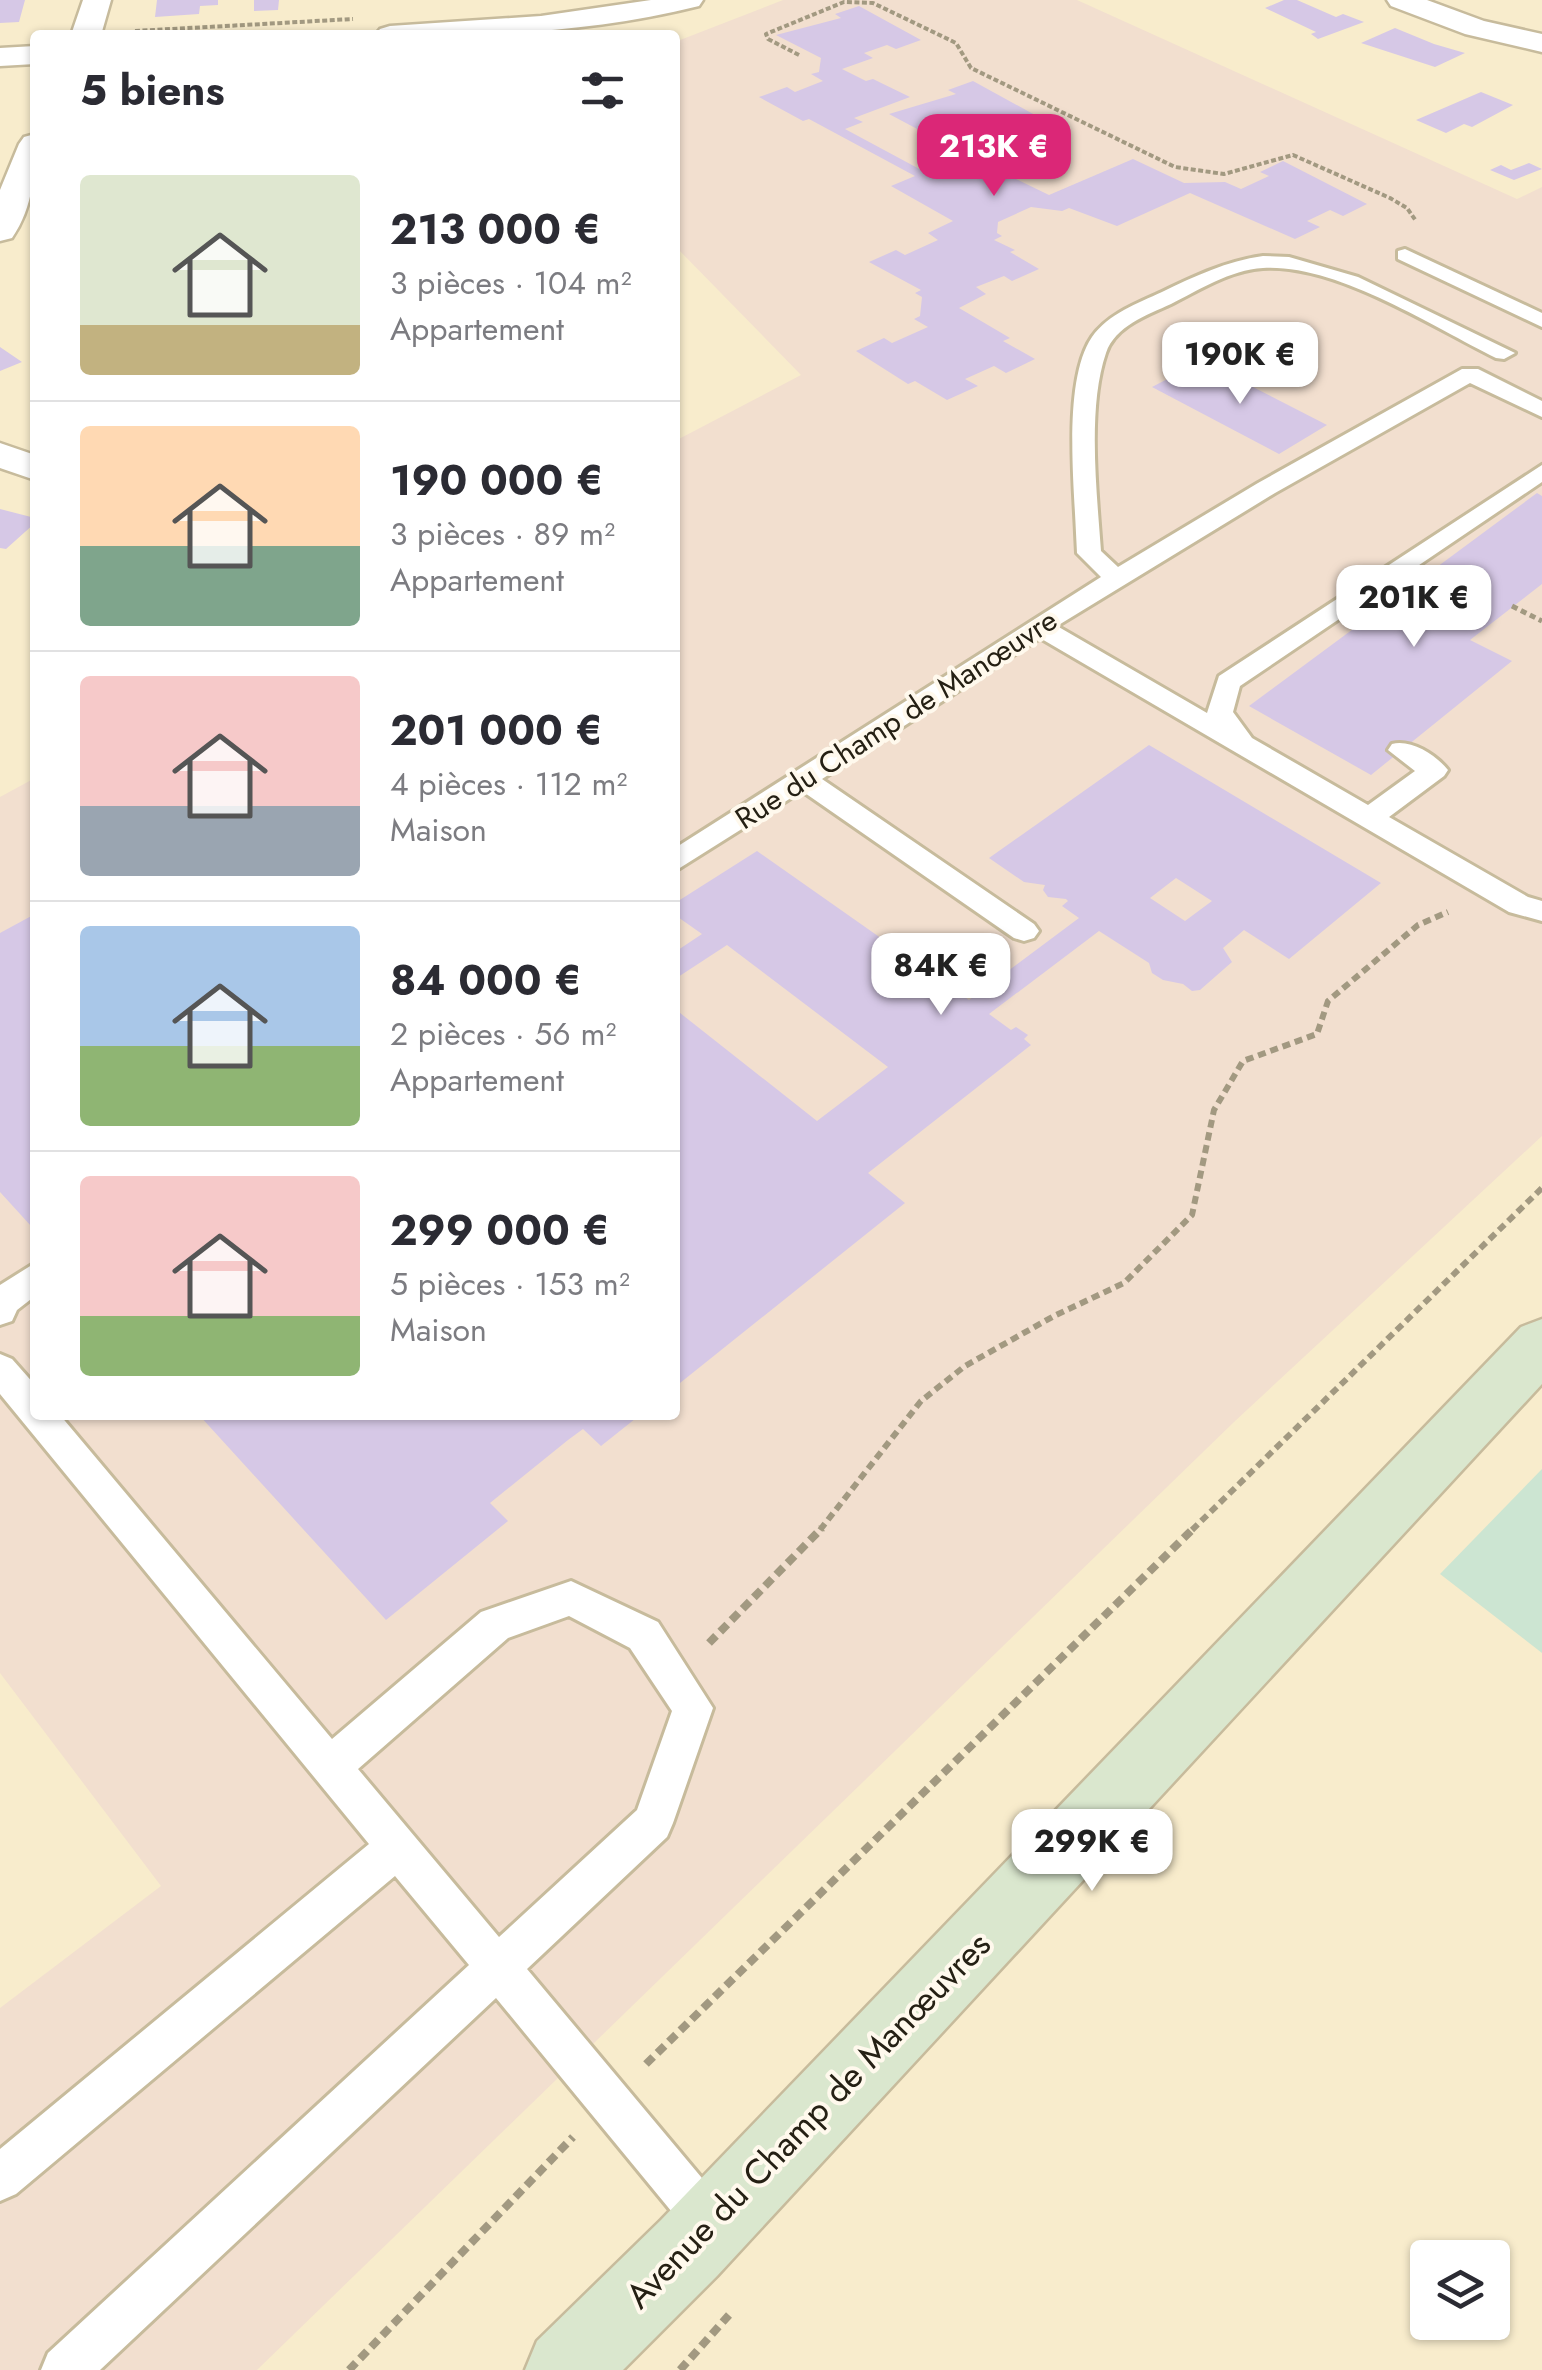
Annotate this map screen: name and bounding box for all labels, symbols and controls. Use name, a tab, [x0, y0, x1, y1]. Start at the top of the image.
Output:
text: 5 biens	[80, 60, 225, 121]
icon: filters	[575, 63, 630, 118]
pin: 213K €	[913, 114, 1075, 199]
text: 213K €	[939, 123, 1049, 169]
text: 213 000 €	[390, 199, 601, 260]
icon: home	[160, 215, 280, 335]
text: 3 pièces · 104 m²	[390, 260, 631, 306]
text: Appartement	[390, 306, 564, 352]
pin: 190K €	[1159, 322, 1321, 407]
text: 190K €	[1184, 331, 1296, 377]
text: 190 000 €	[390, 450, 603, 511]
icon: home	[160, 466, 280, 586]
text: 3 pièces · 89 m²	[390, 511, 615, 557]
text: Appartement	[390, 557, 564, 603]
pin: 201K €	[1333, 565, 1495, 650]
text: 201K €	[1358, 574, 1470, 620]
street label: Rue du Champ de Manœuvre	[726, 598, 1066, 840]
text: 201 000 €	[390, 700, 603, 761]
icon: home	[160, 716, 280, 836]
text: 4 pièces · 112 m²	[390, 761, 627, 807]
text: Maison	[390, 807, 487, 853]
pin: 84K €	[871, 933, 1011, 1018]
text: 84K €	[893, 942, 989, 988]
text: 84 000 €	[390, 950, 582, 1011]
icon: home	[160, 966, 280, 1086]
text: 2 pièces · 56 m²	[390, 1011, 616, 1057]
text: Appartement	[390, 1057, 564, 1103]
text: 299 000 €	[390, 1200, 610, 1261]
icon: home	[160, 1216, 280, 1336]
text: 5 pièces · 153 m²	[390, 1261, 630, 1307]
text: Maison	[390, 1307, 487, 1353]
pin: 299K €	[1011, 1809, 1173, 1894]
text: 299K €	[1034, 1818, 1150, 1864]
street label: Avenue du Champ de Manœuvres	[614, 1921, 1002, 2319]
map controls	[1410, 2240, 1510, 2340]
button: layers	[1410, 2240, 1510, 2340]

